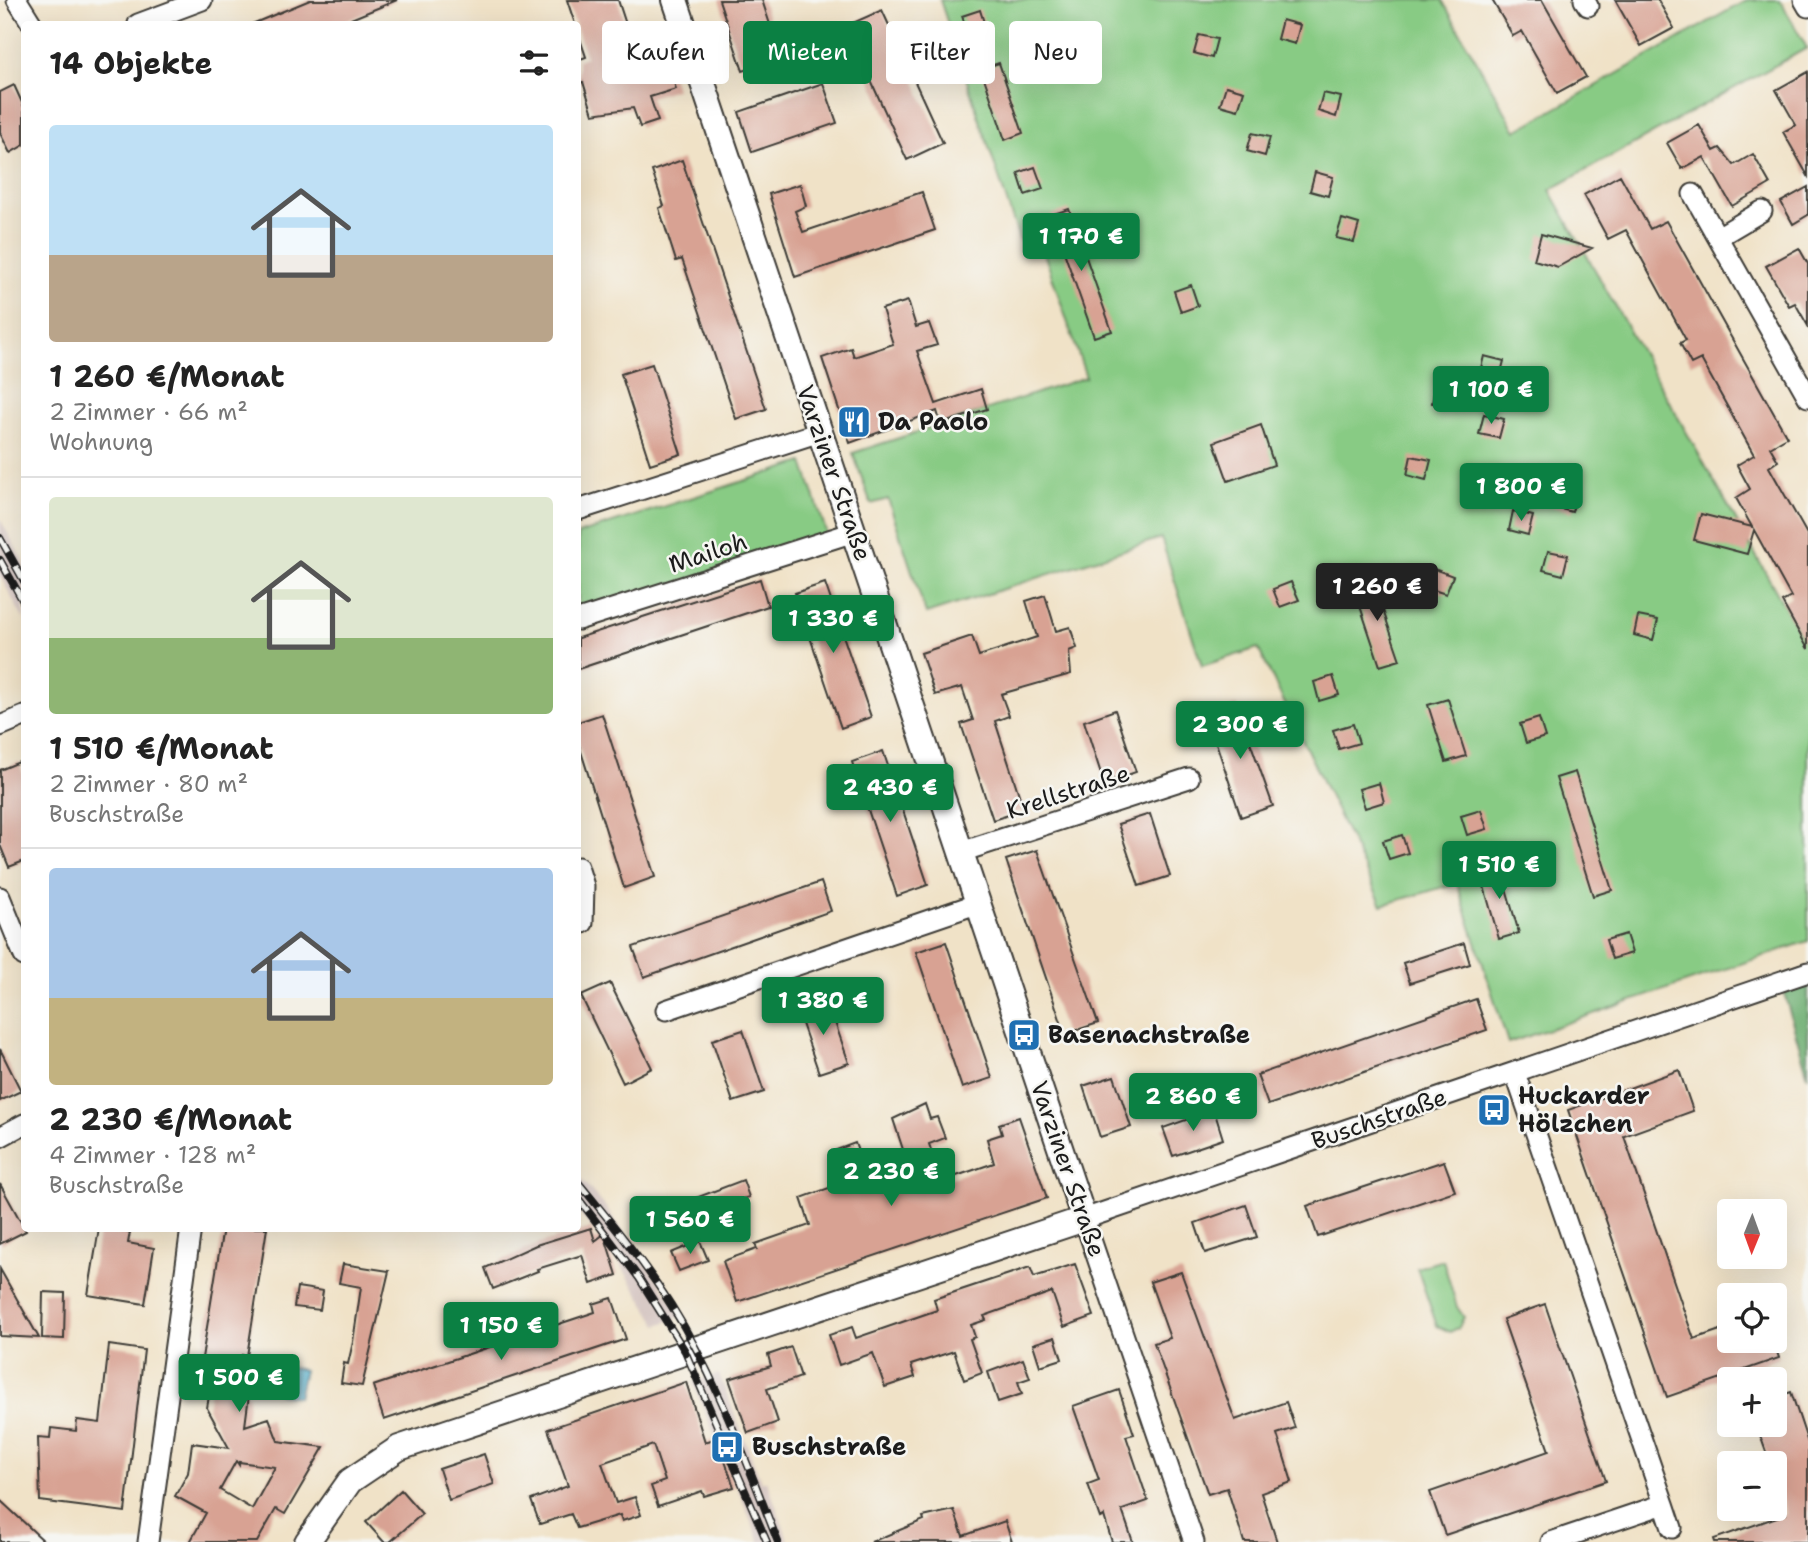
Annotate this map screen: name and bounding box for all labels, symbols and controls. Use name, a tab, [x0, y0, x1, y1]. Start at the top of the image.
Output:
chip: Kaufen	[602, 21, 729, 84]
chip: Mieten	[743, 21, 872, 84]
chip: Filter	[886, 21, 995, 84]
chip: Neu	[1009, 21, 1102, 84]
text: 14 Objekte	[49, 43, 212, 84]
icon: filters	[515, 44, 553, 82]
icon: home	[238, 170, 364, 296]
pin: 1 170 €	[1016, 214, 1146, 273]
text: 1 170 €	[1039, 221, 1123, 251]
text: 1 260 €/Monat	[49, 356, 285, 397]
pin: 1 100 €	[1426, 366, 1556, 426]
text: 1 100 €	[1449, 374, 1533, 404]
street label: Varziner Straße	[789, 381, 879, 565]
text: 2 Zimmer · 66 m²	[49, 397, 248, 427]
restaurant icon: Da Paolo	[835, 403, 873, 441]
place label: Da Paolo	[878, 406, 988, 438]
text: Wohnung	[49, 427, 153, 457]
pin: 1 800 €	[1456, 463, 1586, 523]
text: 1 800 €	[1476, 471, 1566, 501]
street label: Mailoh	[665, 525, 751, 581]
icon: home	[238, 542, 364, 668]
pin: 1 260 €	[1312, 564, 1442, 623]
text: 1 260 €	[1332, 571, 1422, 601]
pin: 1 330 €	[768, 596, 898, 655]
text: 1 330 €	[788, 603, 878, 633]
pin: 2 300 €	[1175, 702, 1305, 761]
text: 2 300 €	[1192, 709, 1288, 739]
text: 1 510 €/Monat	[49, 728, 274, 769]
street label: Krellstraße	[1002, 757, 1134, 827]
pin: 2 430 €	[825, 764, 955, 824]
text: 2 Zimmer · 80 m²	[49, 769, 248, 799]
text: 2 430 €	[842, 772, 938, 802]
text: Buschstraße	[49, 799, 184, 829]
pin: 1 510 €	[1434, 842, 1564, 901]
text: 1 510 €	[1458, 849, 1540, 879]
icon: home	[238, 913, 364, 1039]
pin: 1 380 €	[758, 978, 888, 1037]
text: 1 380 €	[778, 985, 868, 1015]
bus stop icon: Basenachstraße	[1005, 1016, 1043, 1054]
place label: Basenachstraße	[1048, 1019, 1250, 1051]
pin: 2 860 €	[1128, 1074, 1258, 1133]
street label: Varziner Straße	[1023, 1077, 1113, 1261]
place label: Huckarder Hölzchen	[1518, 1080, 1650, 1140]
text: 2 860 €	[1145, 1081, 1241, 1111]
street label: Buschstraße	[1307, 1081, 1451, 1157]
bus stop icon: Huckarder Hölzchen	[1475, 1091, 1513, 1129]
text: 2 230 €/Monat	[49, 1099, 292, 1140]
text: 4 Zimmer · 128 m²	[49, 1140, 256, 1170]
pin: 2 230 €	[826, 1148, 956, 1208]
text: 2 230 €	[843, 1156, 939, 1186]
text: Buschstraße	[49, 1170, 184, 1200]
pin: 1 560 €	[625, 1196, 755, 1256]
north arrow	[1717, 1199, 1787, 1269]
map controls	[1717, 1199, 1787, 1521]
text: 1 560 €	[646, 1204, 734, 1234]
button: locate	[1717, 1283, 1787, 1353]
pin: 1 150 €	[436, 1302, 566, 1362]
text: 1 150 €	[459, 1310, 543, 1340]
pin: 1 500 €	[174, 1354, 304, 1414]
text: 1 500 €	[195, 1362, 283, 1392]
button: +	[1717, 1367, 1787, 1437]
bus stop icon: Buschstraße	[708, 1428, 746, 1466]
place label: Buschstraße	[752, 1431, 906, 1463]
button: −	[1717, 1451, 1787, 1521]

